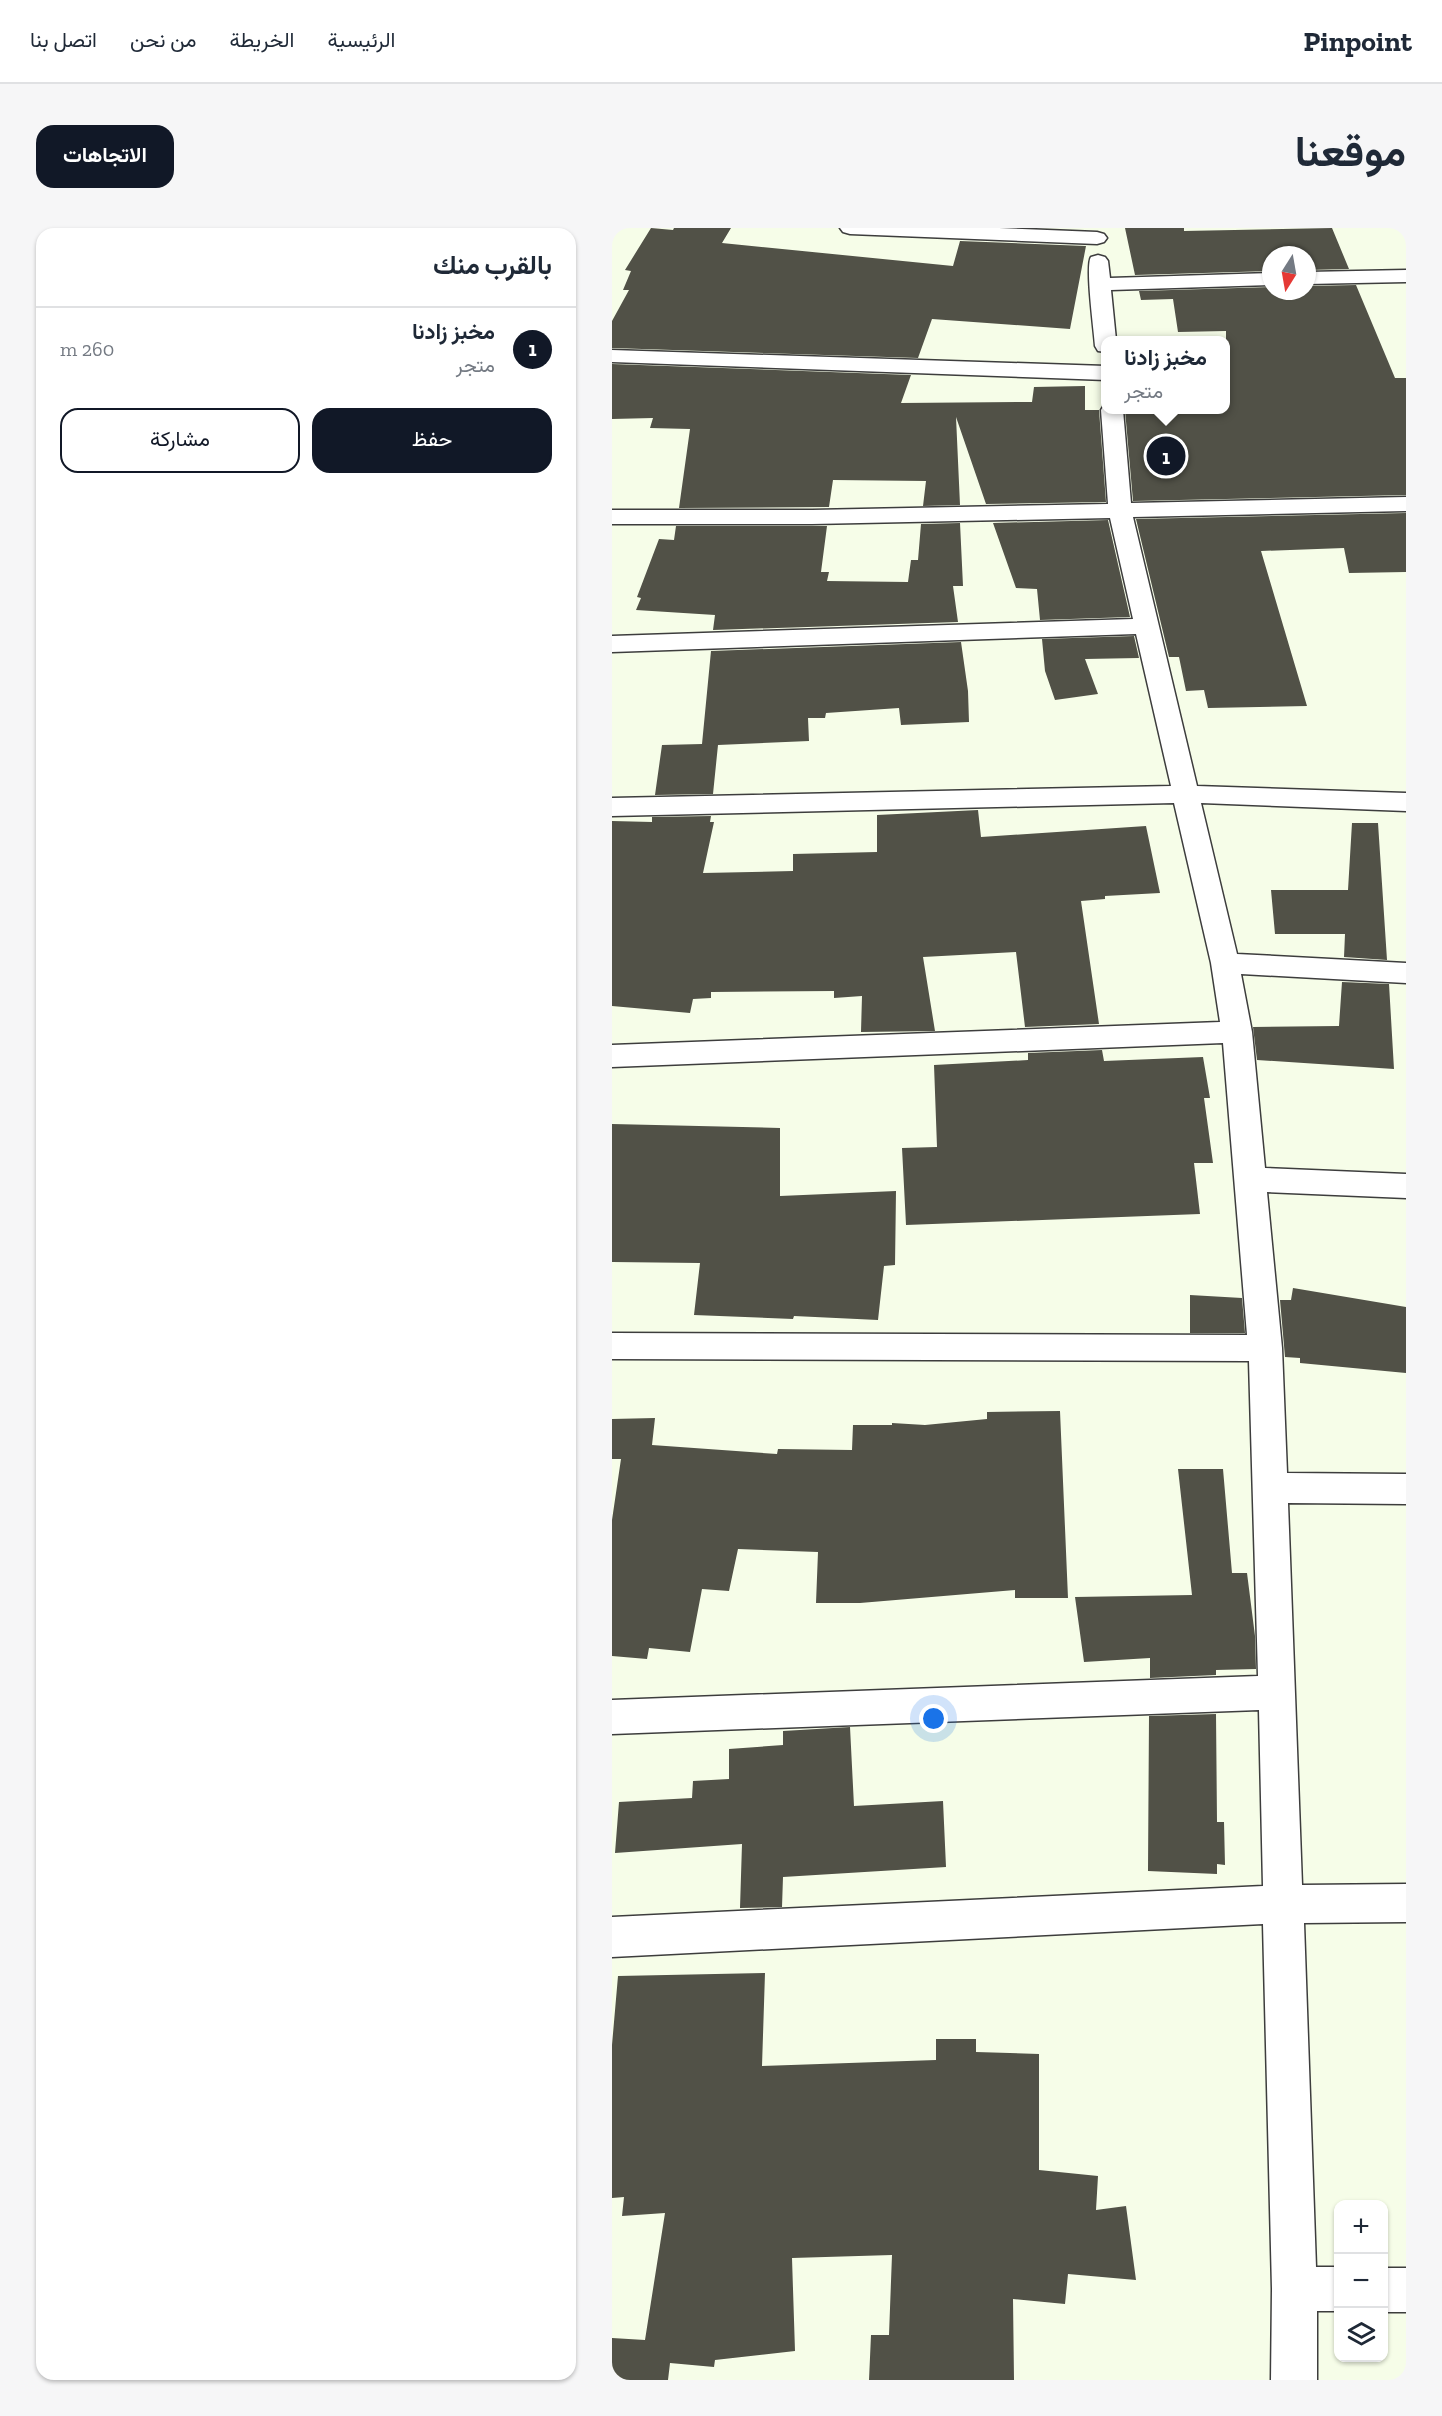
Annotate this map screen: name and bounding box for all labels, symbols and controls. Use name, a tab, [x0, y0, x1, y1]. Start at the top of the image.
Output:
text: Pinpoint	[1304, 25, 1412, 58]
text: اتصل بنا	[30, 27, 97, 52]
text: من نحن	[130, 27, 197, 52]
text: الخريطة	[230, 27, 294, 52]
text: الرئيسية	[327, 27, 395, 52]
button: الاتجاهات	[36, 125, 174, 188]
text: موقعنا	[1295, 126, 1406, 177]
north arrow	[1262, 246, 1316, 300]
text: بالقرب منك	[433, 249, 552, 281]
text: مخبز زادنا	[412, 318, 495, 345]
popup	[1101, 336, 1230, 414]
text: 260 m	[60, 337, 114, 361]
text: 1	[528, 337, 537, 361]
text: مخبز زادنا	[1124, 344, 1207, 371]
text: متجر	[456, 353, 495, 377]
text: متجر	[1124, 379, 1163, 403]
button: مشاركة	[60, 408, 300, 473]
button: حفظ	[312, 408, 552, 473]
pin: 1	[1146, 434, 1186, 478]
your location	[919, 1704, 948, 1733]
map controls	[1334, 2200, 1388, 2362]
button: +	[1334, 2200, 1388, 2254]
button: −	[1334, 2254, 1388, 2308]
button: layers	[1334, 2308, 1388, 2362]

